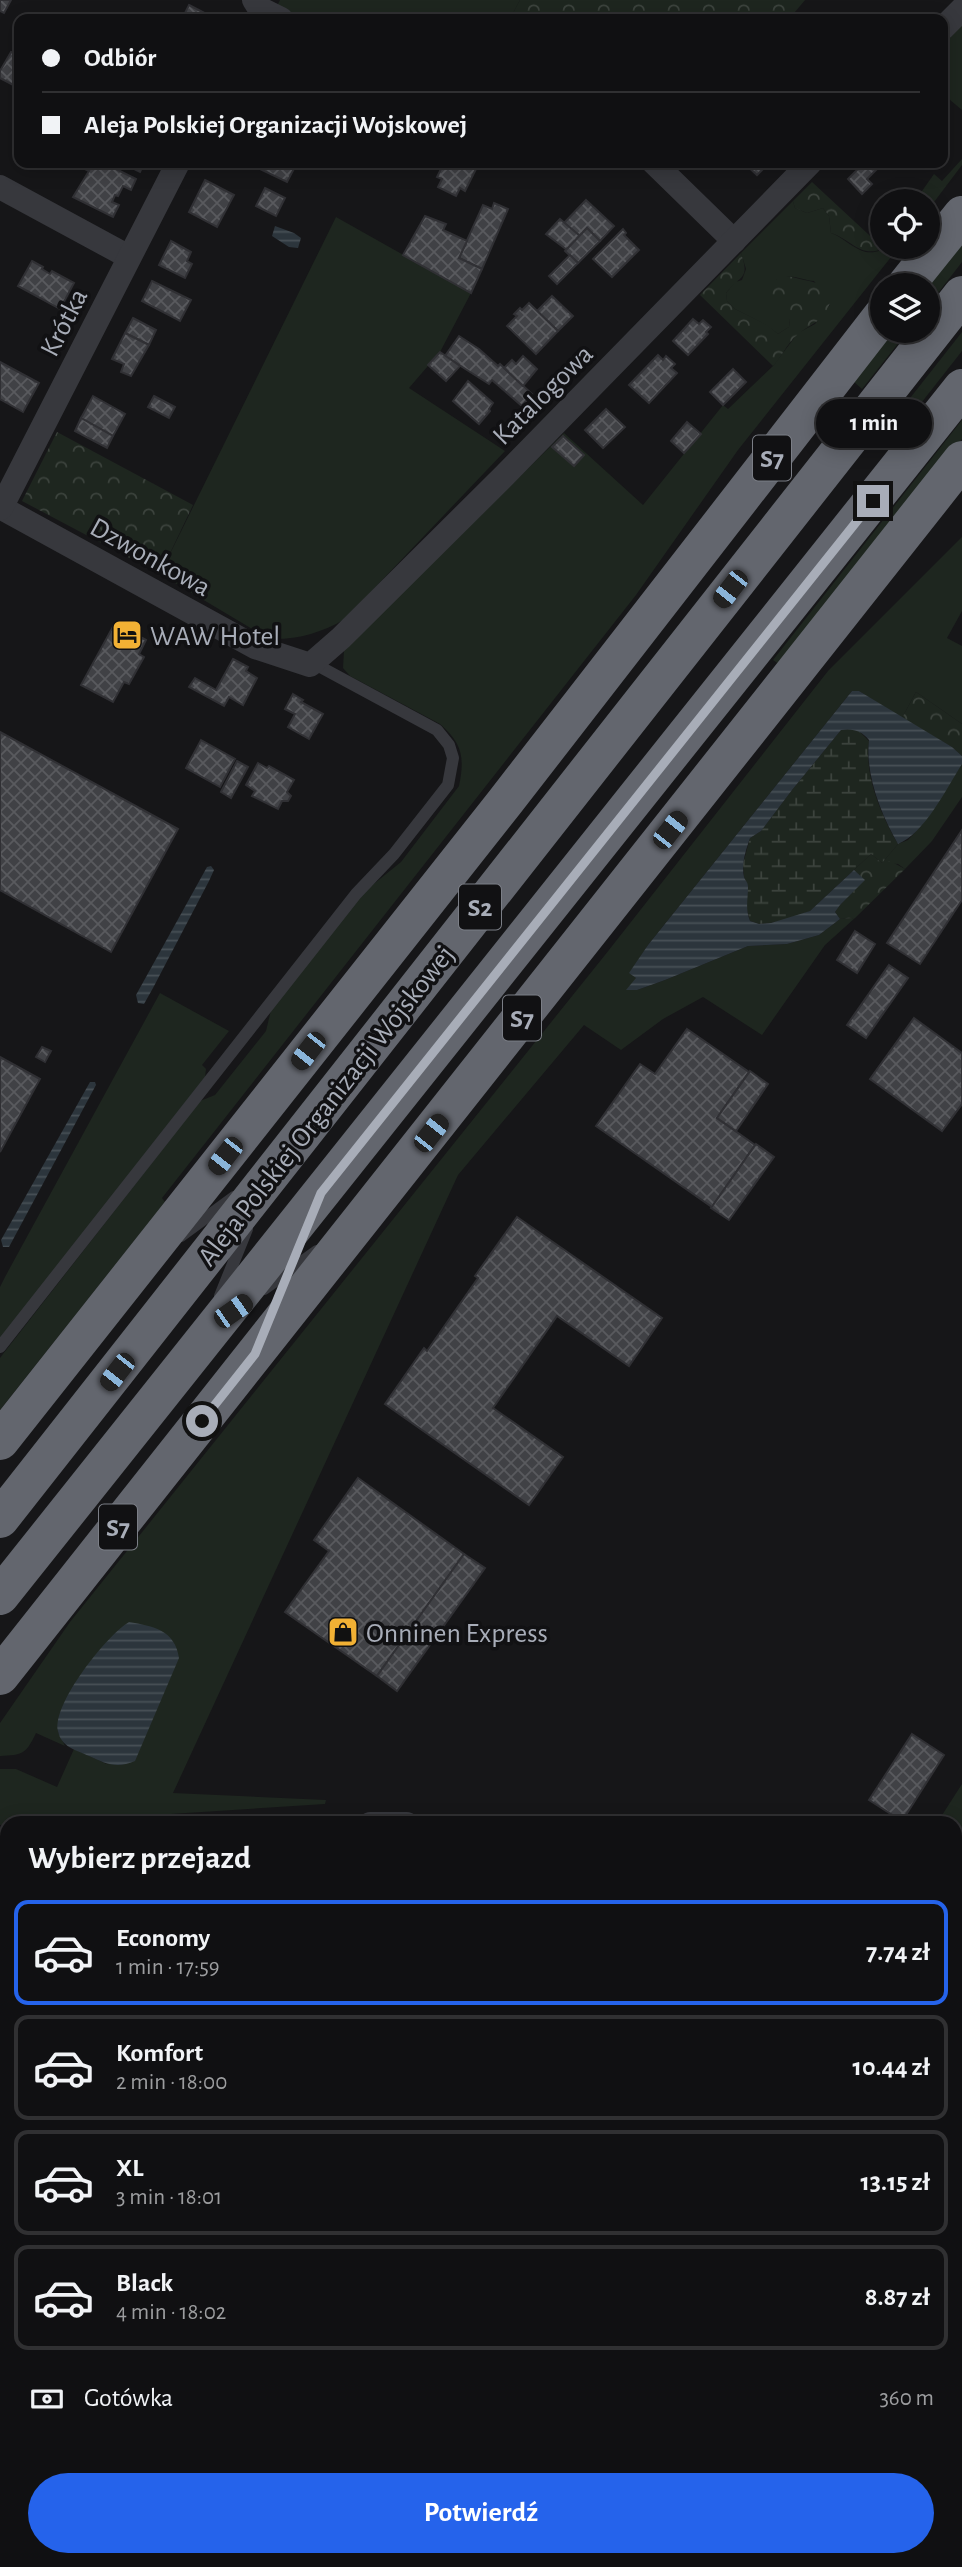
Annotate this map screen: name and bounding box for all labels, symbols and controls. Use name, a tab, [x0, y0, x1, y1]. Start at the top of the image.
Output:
text: Odbiór	[84, 45, 156, 71]
text: Aleja Polskiej Organizacji Wojskowej	[84, 112, 467, 138]
map controls	[870, 189, 940, 343]
button: locate	[870, 189, 940, 259]
button: layers	[870, 273, 940, 343]
street label: Krótka	[36, 284, 94, 361]
street label: Katalogowa	[488, 340, 599, 451]
callout: 1 min	[815, 400, 931, 448]
text: 1 min	[850, 412, 898, 435]
road number: S7	[753, 436, 791, 480]
route end	[857, 485, 889, 517]
street label: Dzwonkowa	[85, 513, 215, 602]
car	[709, 566, 752, 612]
hotel icon: WAW Hotel	[110, 618, 144, 652]
place label: WAW Hotel	[150, 623, 280, 651]
car	[649, 807, 692, 853]
road number: S2	[459, 885, 501, 930]
street label: Aleja Polskiej Organizacji Wojskowej	[193, 941, 460, 1272]
road number: S7	[503, 995, 541, 1040]
car	[287, 1028, 330, 1074]
car	[410, 1110, 453, 1156]
car	[204, 1133, 247, 1179]
car	[210, 1290, 257, 1332]
car	[96, 1349, 139, 1395]
route start	[186, 1405, 218, 1437]
road number: S7	[99, 1504, 137, 1550]
shop icon: Onninen Express	[326, 1615, 360, 1649]
place label: Onninen Express	[366, 1620, 548, 1648]
text: Wybierz przejazd	[28, 1842, 251, 1874]
icon: car	[32, 1921, 95, 1984]
text: Economy	[116, 1925, 210, 1951]
text: 7.74 zł	[866, 1939, 930, 1965]
text: 1 min · 17:59	[116, 1956, 220, 1979]
icon: car	[32, 2036, 95, 2099]
text: Komfort	[116, 2040, 203, 2066]
text: 10.44 zł	[853, 2054, 930, 2080]
text: 2 min · 18:00	[116, 2071, 227, 2094]
icon: car	[32, 2151, 95, 2214]
text: XL	[116, 2155, 143, 2181]
text: 13.15 zł	[860, 2169, 930, 2195]
text: 3 min · 18:01	[116, 2186, 222, 2209]
icon: car	[32, 2266, 95, 2329]
text: Black	[116, 2270, 173, 2296]
text: 8.87 zł	[865, 2284, 930, 2310]
text: 4 min · 18:02	[116, 2301, 226, 2324]
icon: cash	[28, 2380, 66, 2418]
text: Gotówka	[84, 2385, 173, 2411]
text: 360 m	[879, 2387, 934, 2410]
button: Potwierdź	[28, 2473, 934, 2553]

